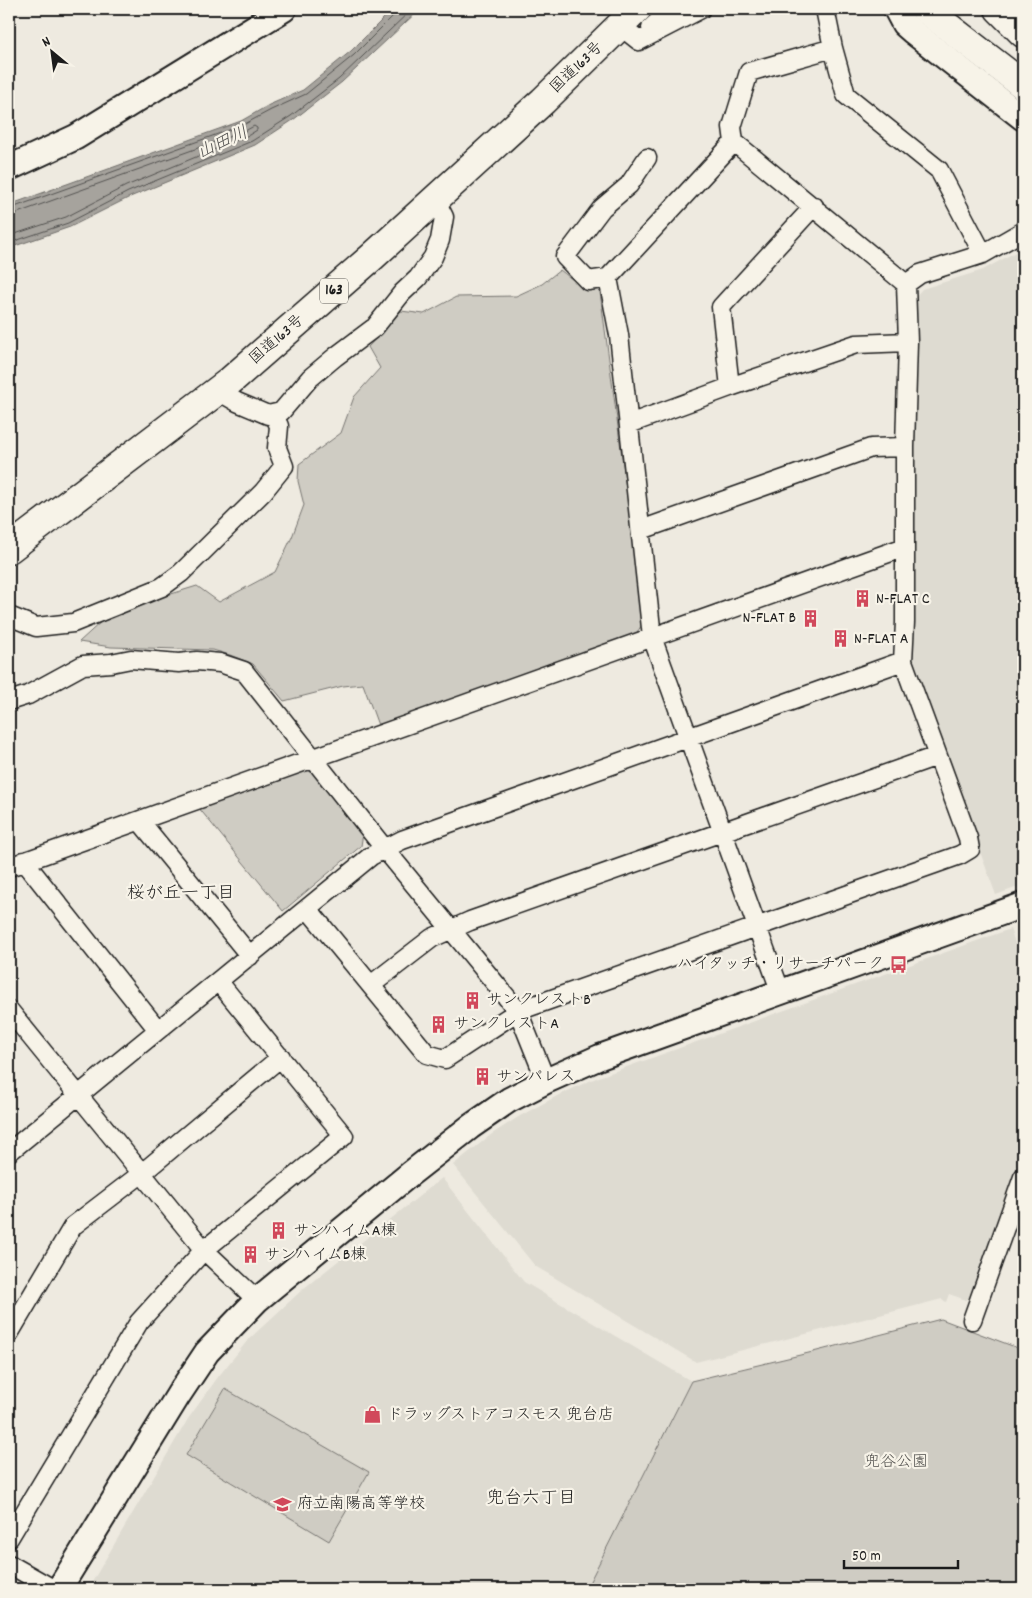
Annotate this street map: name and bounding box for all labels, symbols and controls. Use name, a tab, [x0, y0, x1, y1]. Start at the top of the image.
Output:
north arrow	[28, 28, 78, 78]
text: N	[39, 32, 55, 53]
street label: 国道163号	[545, 37, 609, 99]
water label: 山田川	[193, 121, 253, 167]
road number: 163	[320, 278, 348, 304]
street label: 国道163号	[244, 310, 310, 370]
place label: N-FLAT C	[876, 588, 930, 611]
building icon: N-FLAT C	[852, 589, 872, 609]
place label: N-FLAT B	[743, 607, 796, 630]
building icon: N-FLAT B	[800, 608, 820, 628]
place label: N-FLAT A	[854, 628, 909, 651]
building icon: N-FLAT A	[830, 629, 850, 649]
district label: 桜が丘一丁目	[127, 882, 235, 907]
place label: ハイタッチ・リサーチパーク	[677, 953, 884, 976]
bus stop icon: ハイタッチ・リサーチパーク	[888, 954, 908, 974]
place label: サンクレストB	[486, 989, 591, 1012]
building icon: サンクレストB	[462, 990, 482, 1010]
place label: サンクレストA	[453, 1013, 559, 1036]
building icon: サンクレストA	[429, 1014, 449, 1034]
place label: サンパレス	[496, 1066, 575, 1089]
building icon: サンパレス	[472, 1067, 492, 1087]
place label: サンハイムA棟	[293, 1220, 396, 1243]
building icon: サンハイムA棟	[269, 1221, 289, 1241]
place label: サンハイムB棟	[264, 1244, 366, 1267]
building icon: サンハイムB棟	[240, 1245, 260, 1265]
place label: ドラッグストアコスモス 兜台店	[387, 1404, 614, 1427]
shop icon: ドラッグストアコスモス 兜台店	[363, 1405, 383, 1425]
park label: 兜谷公園	[864, 1451, 928, 1474]
district label: 兜台六丁目	[486, 1487, 576, 1512]
place label: 府立南陽高等学校	[297, 1493, 425, 1516]
school or university icon: 府立南陽高等学校	[273, 1494, 293, 1514]
scale bar	[844, 1538, 958, 1570]
text: 50 m	[852, 1546, 881, 1568]

